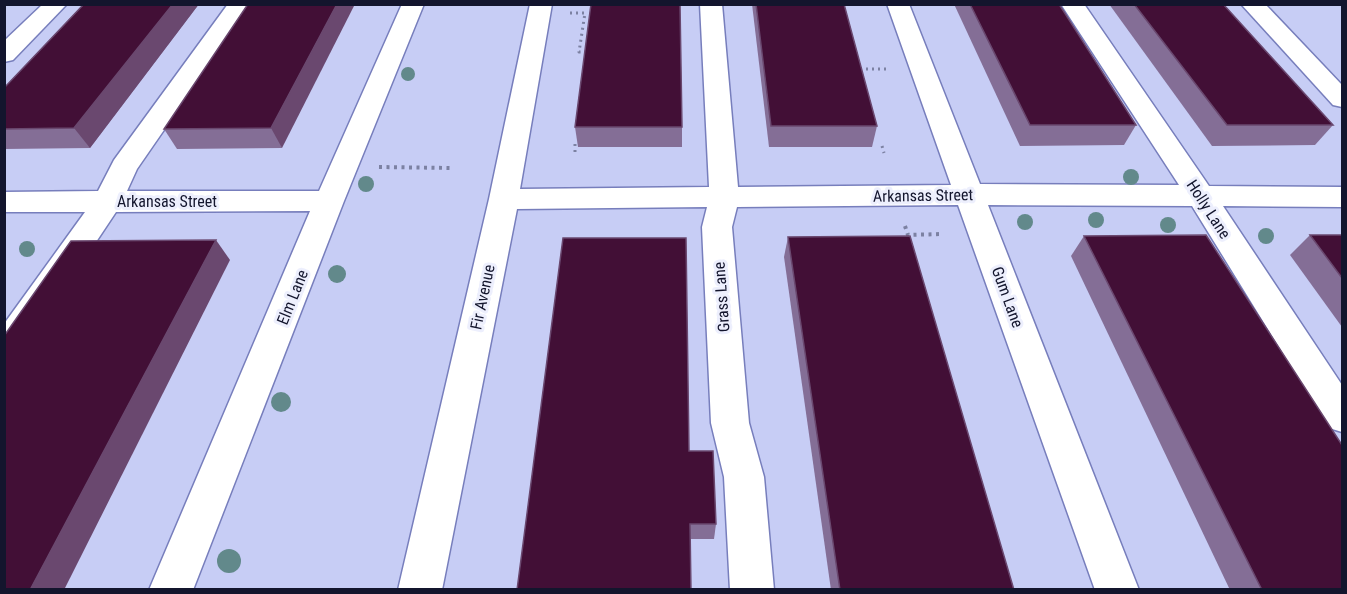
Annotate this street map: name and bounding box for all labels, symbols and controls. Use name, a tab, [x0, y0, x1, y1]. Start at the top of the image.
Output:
street label: Holly Lane	[1183, 176, 1235, 242]
street label: Arkansas Street	[873, 185, 974, 206]
street label: Arkansas Street	[117, 192, 217, 211]
street label: Grass Lane	[710, 261, 733, 333]
street label: Fir Avenue	[466, 263, 499, 331]
street label: Gum Lane	[988, 264, 1027, 330]
street label: Elm Lane	[273, 267, 312, 328]

